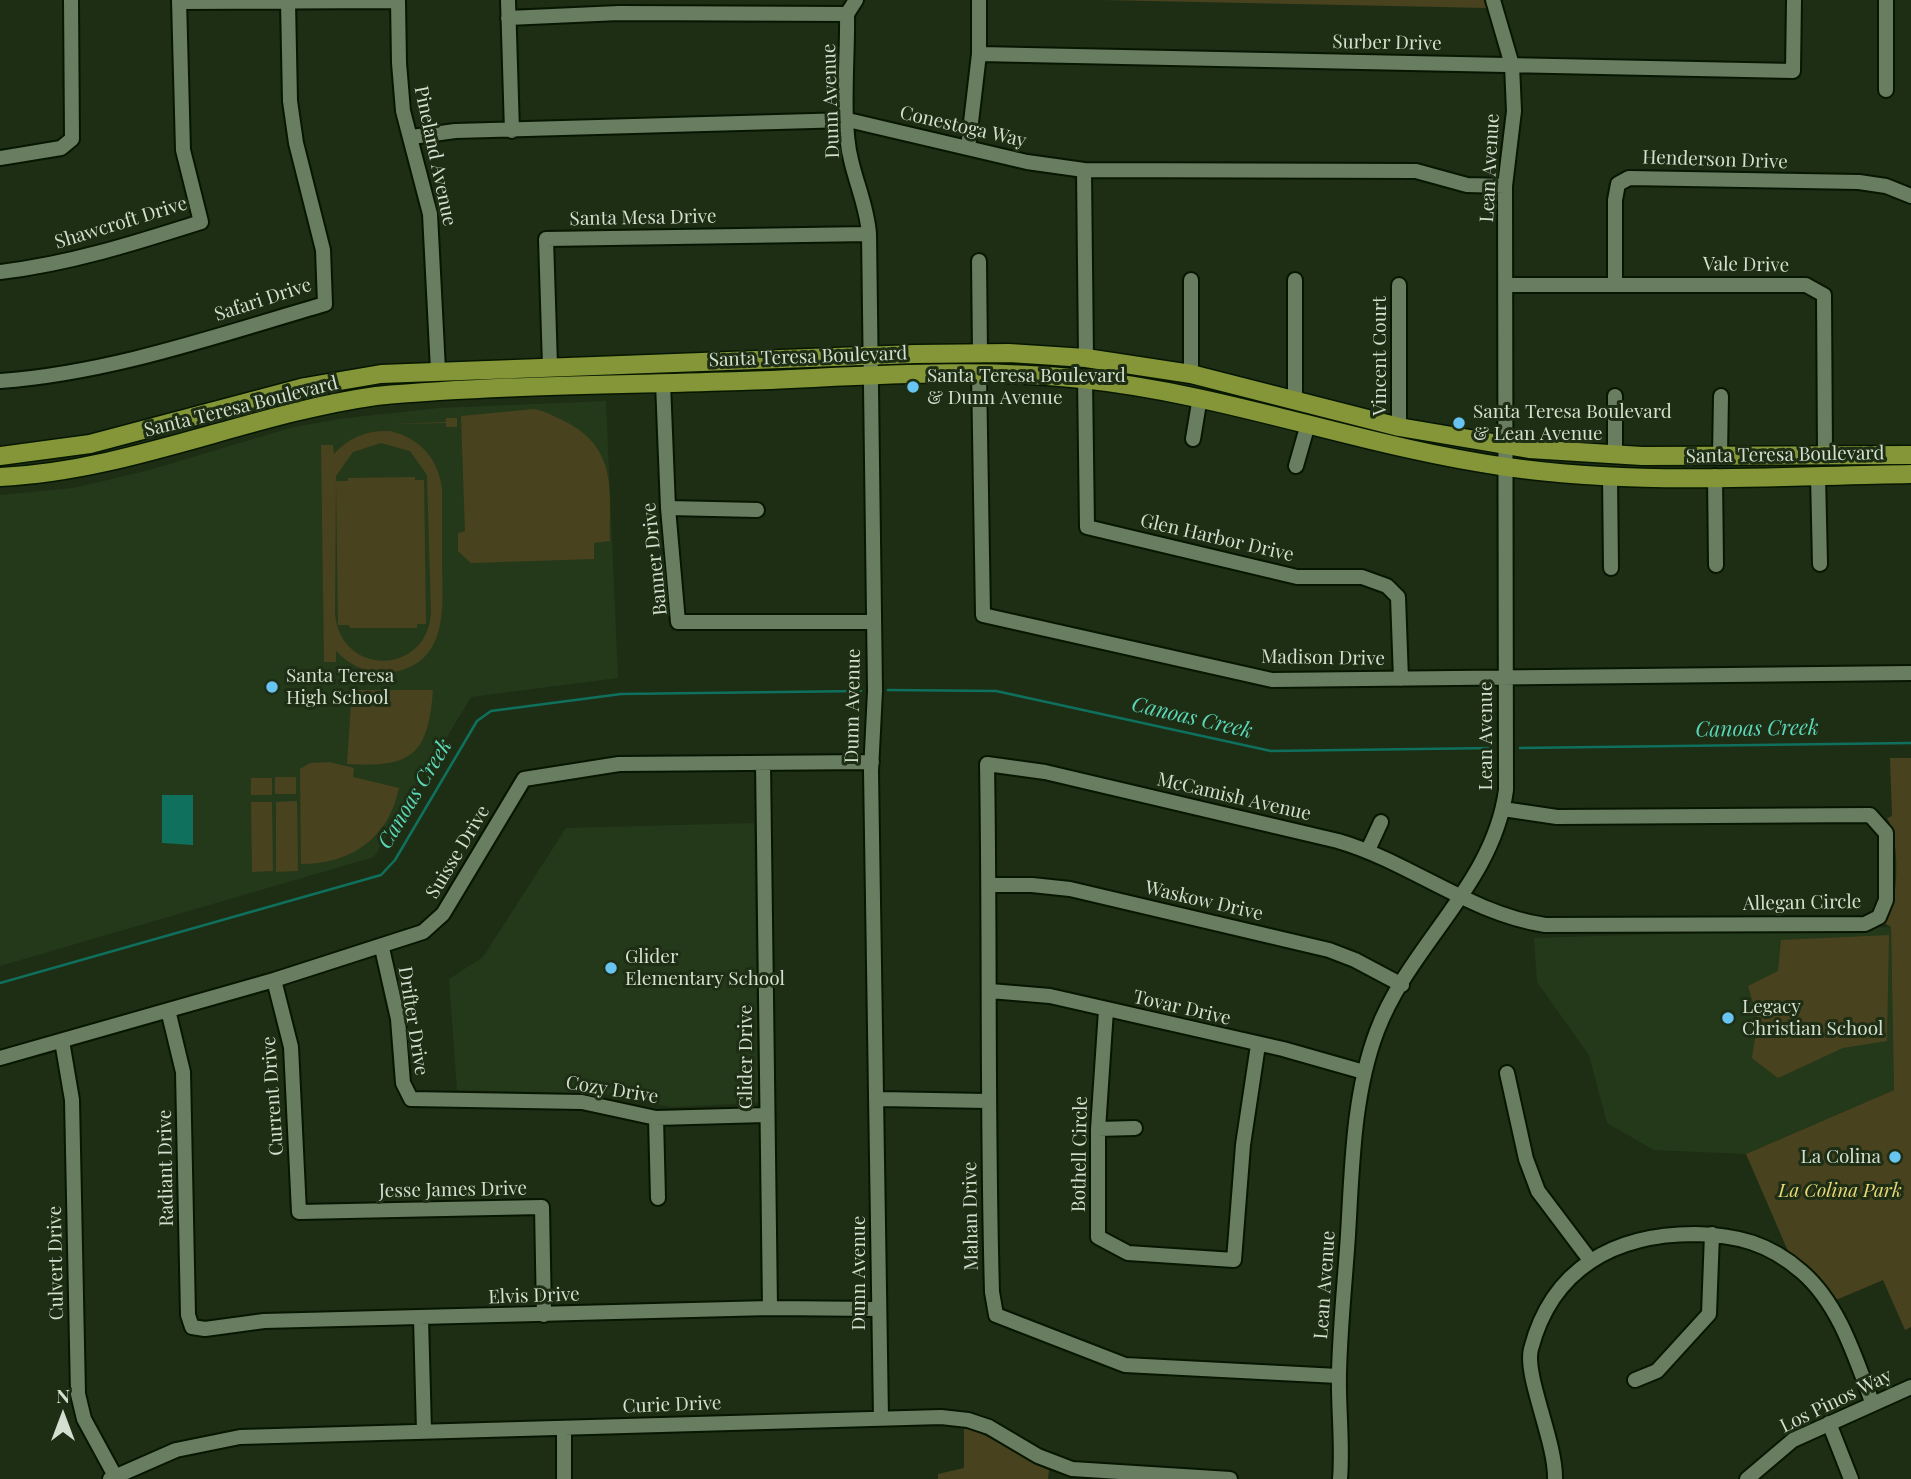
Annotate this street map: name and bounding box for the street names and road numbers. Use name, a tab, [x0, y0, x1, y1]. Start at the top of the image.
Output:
street label: Surber Drive	[1332, 31, 1442, 55]
street label: Dunn Avenue	[818, 43, 844, 159]
street label: Pineland Avenue	[409, 84, 461, 228]
street label: Conestoga Way	[897, 101, 1029, 153]
street label: Lean Avenue	[1476, 113, 1504, 223]
street label: Henderson Drive	[1642, 146, 1788, 174]
street label: Shawcroft Drive	[52, 192, 190, 254]
street label: Santa Mesa Drive	[569, 205, 717, 231]
street label: Vale Drive	[1703, 253, 1789, 277]
street label: Safari Drive	[212, 274, 314, 326]
street label: Vincent Court	[1369, 296, 1391, 416]
street label: Santa Teresa Boulevard	[708, 342, 908, 372]
street label: Santa Teresa Boulevard	[142, 372, 340, 442]
street label: Santa Teresa Boulevard	[1685, 442, 1885, 468]
street label: Banner Drive	[638, 501, 672, 617]
street label: Glen Harbor Drive	[1138, 509, 1296, 567]
street label: Madison Drive	[1261, 646, 1385, 670]
street label: Dunn Avenue	[841, 648, 865, 764]
street label: Lean Avenue	[1475, 681, 1497, 791]
street label: McCamish Avenue	[1155, 768, 1313, 826]
street label: Suisse Drive	[421, 801, 495, 903]
street label: Waskow Drive	[1143, 876, 1265, 926]
street label: Allegan Circle	[1743, 891, 1861, 915]
street label: Drifter Drive	[393, 965, 433, 1077]
street label: Tovar Drive	[1131, 986, 1233, 1030]
street label: Glider Drive	[735, 1005, 757, 1109]
street label: Current Drive	[257, 1036, 289, 1156]
street label: Cozy Drive	[564, 1071, 660, 1109]
street label: Bothell Circle	[1068, 1096, 1092, 1212]
street label: Radiant Drive	[154, 1109, 178, 1227]
street label: Mahan Drive	[959, 1161, 983, 1271]
street label: Jesse James Drive	[379, 1177, 527, 1203]
street label: Culvert Drive	[44, 1205, 68, 1321]
street label: Dunn Avenue	[848, 1216, 870, 1330]
street label: Lean Avenue	[1310, 1230, 1340, 1340]
street label: Elvis Drive	[488, 1283, 580, 1309]
street label: Los Pinos Way	[1776, 1364, 1896, 1438]
street label: Curie Drive	[622, 1392, 722, 1418]

